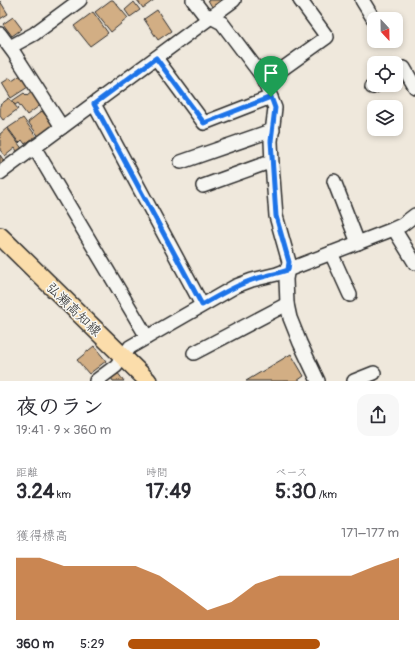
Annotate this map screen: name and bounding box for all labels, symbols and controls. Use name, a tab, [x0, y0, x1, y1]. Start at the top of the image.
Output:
north arrow	[367, 12, 403, 48]
map controls	[367, 12, 403, 136]
pin	[254, 56, 288, 97]
button: locate	[367, 56, 403, 92]
icon: arrive	[260, 62, 282, 84]
button: layers	[367, 100, 403, 136]
street label: 弘瀬高知線	[43, 279, 105, 340]
text: 夜のラン	[16, 393, 104, 421]
button: share	[357, 394, 399, 436]
text: 19:41 · 9 × 360 m	[16, 422, 111, 438]
text: 距離	[16, 466, 38, 479]
text: 時間	[146, 466, 168, 479]
text: ペース	[275, 466, 308, 479]
text: 3.24	[16, 479, 54, 504]
text: 17:49	[146, 479, 191, 504]
text: 5:30	[275, 479, 316, 504]
text: km	[54, 488, 71, 501]
text: /km	[316, 488, 337, 501]
text: 171–177 m	[341, 525, 399, 541]
text: 獲得標高	[16, 528, 68, 544]
text: 360 m	[16, 636, 54, 652]
text: 5:29	[80, 636, 104, 652]

